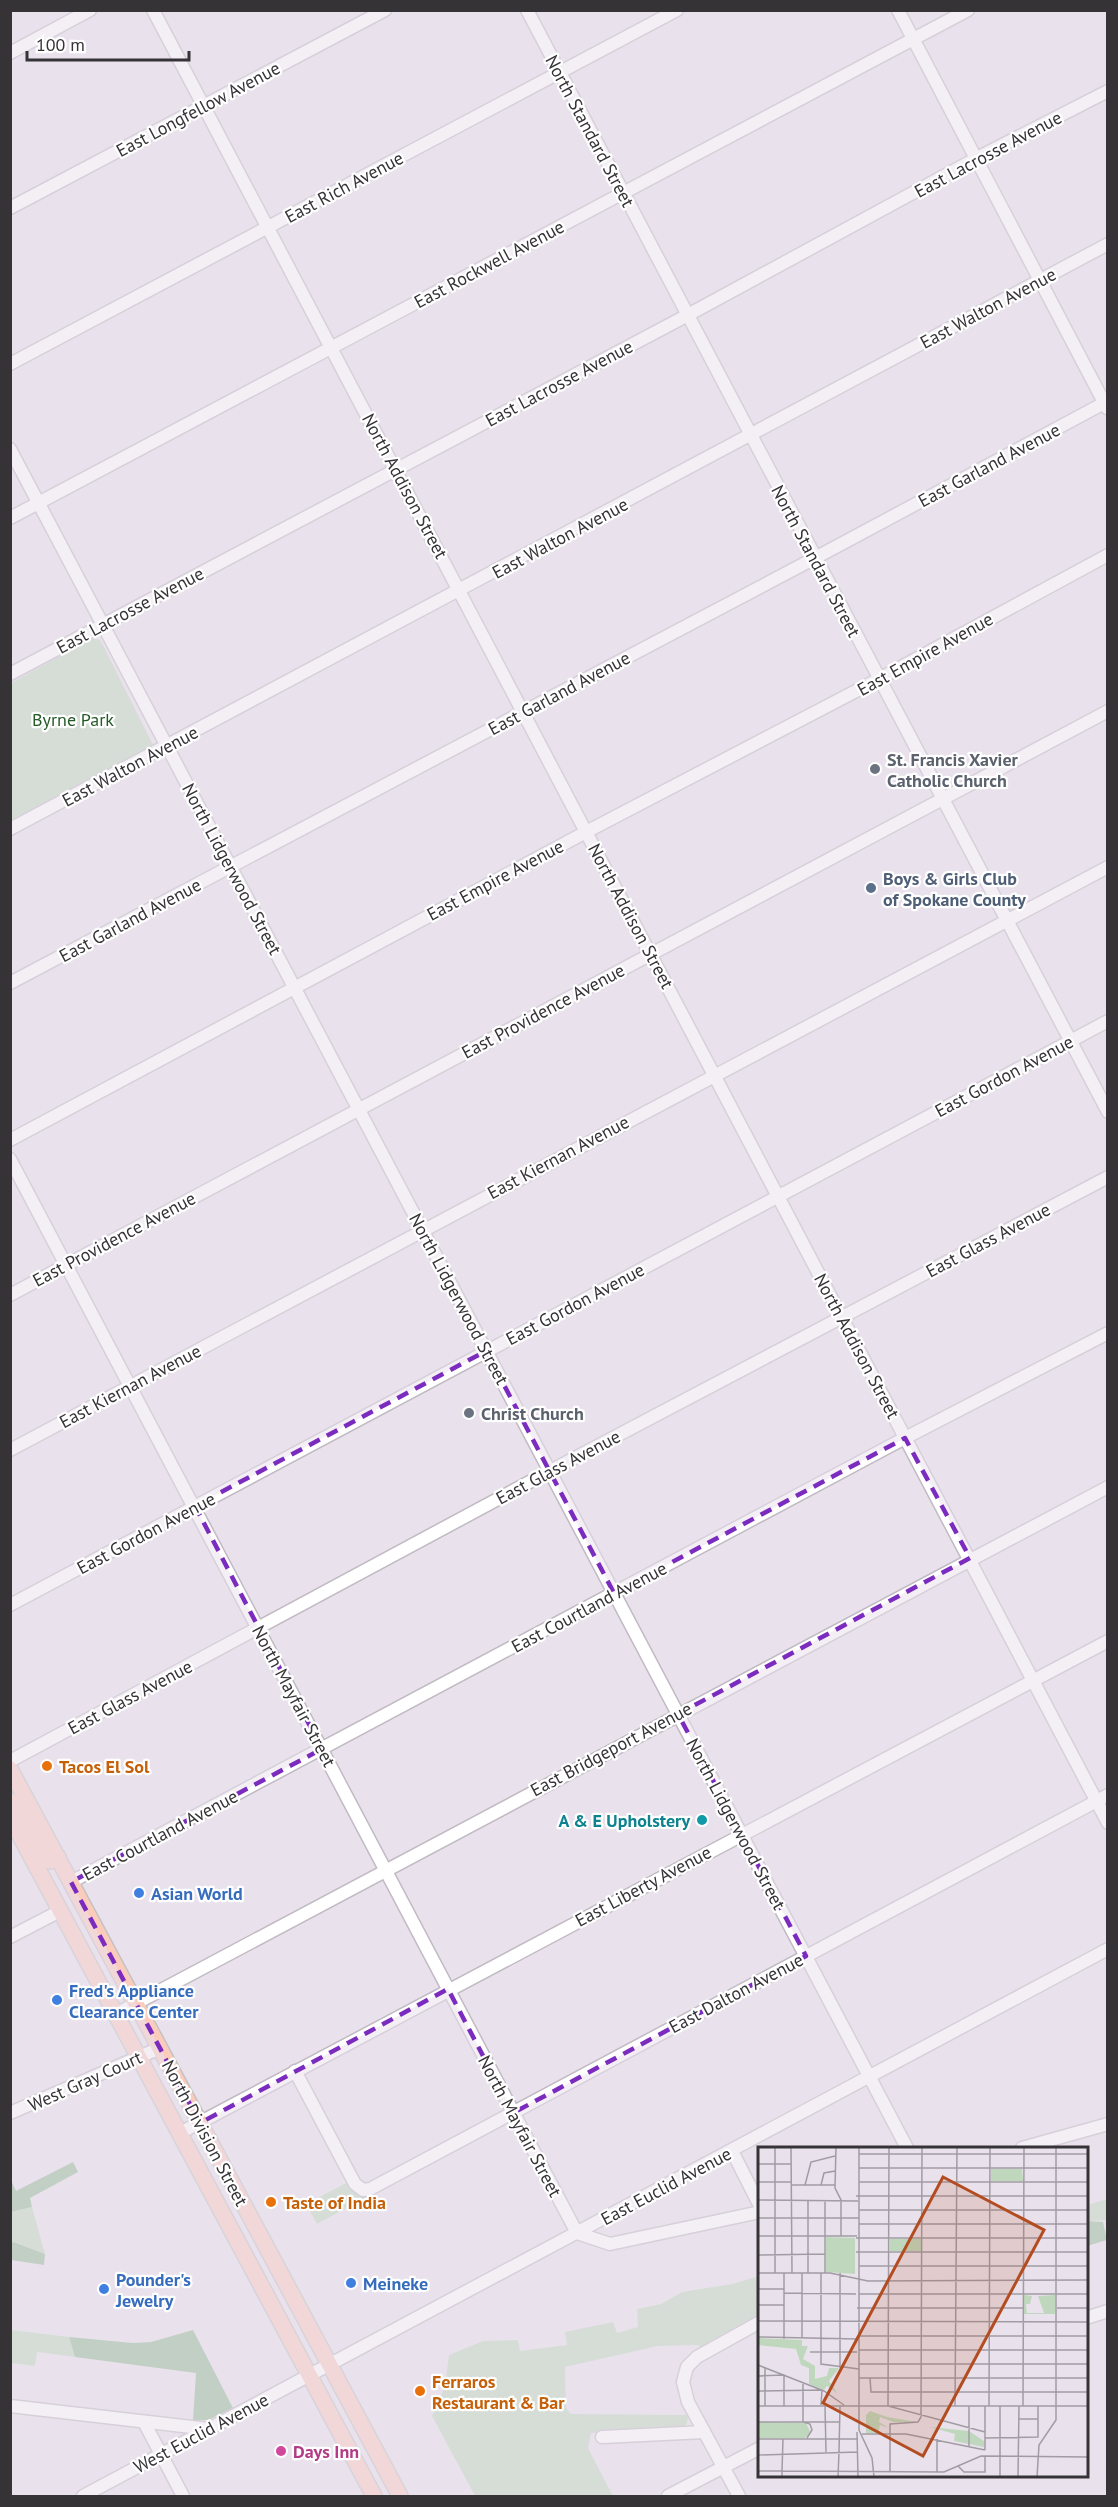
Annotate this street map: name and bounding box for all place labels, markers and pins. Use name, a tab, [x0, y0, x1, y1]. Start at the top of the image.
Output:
place label: St. Francis Xavier Catholic Church	[887, 748, 1019, 792]
marker: St. Francis Xavier Catholic Church	[868, 762, 882, 776]
place label: Boys & Girls Club of Spokane County	[883, 867, 1026, 911]
marker: Boys & Girls Club of Spokane County	[864, 881, 878, 895]
place label: Christ Church	[481, 1402, 584, 1425]
marker: Christ Church	[462, 1406, 476, 1420]
place label: Tacos El Sol	[59, 1755, 150, 1778]
marker: Tacos El Sol	[40, 1759, 54, 1773]
place label: A & E Upholstery	[559, 1809, 690, 1832]
marker: A & E Upholstery	[695, 1813, 709, 1827]
place label: Asian World	[151, 1882, 243, 1905]
marker: Asian World	[132, 1886, 146, 1900]
place label: Fred's Appliance Clearance Center	[69, 1979, 199, 2023]
marker: Fred's Appliance Clearance Center	[50, 1993, 64, 2007]
place label: Taste of India	[283, 2191, 386, 2214]
marker: Taste of India	[264, 2195, 278, 2209]
place label: Pounder's Jewelry	[115, 2268, 191, 2312]
place label: Meineke	[363, 2272, 428, 2295]
marker: Meineke	[344, 2276, 358, 2290]
marker: Pounder's Jewelry	[97, 2282, 111, 2296]
place label: Ferraros Restaurant & Bar	[432, 2370, 565, 2414]
marker: Ferraros Restaurant & Bar	[413, 2384, 427, 2398]
place label: Days Inn	[293, 2440, 359, 2463]
marker: Days Inn	[274, 2444, 288, 2458]

